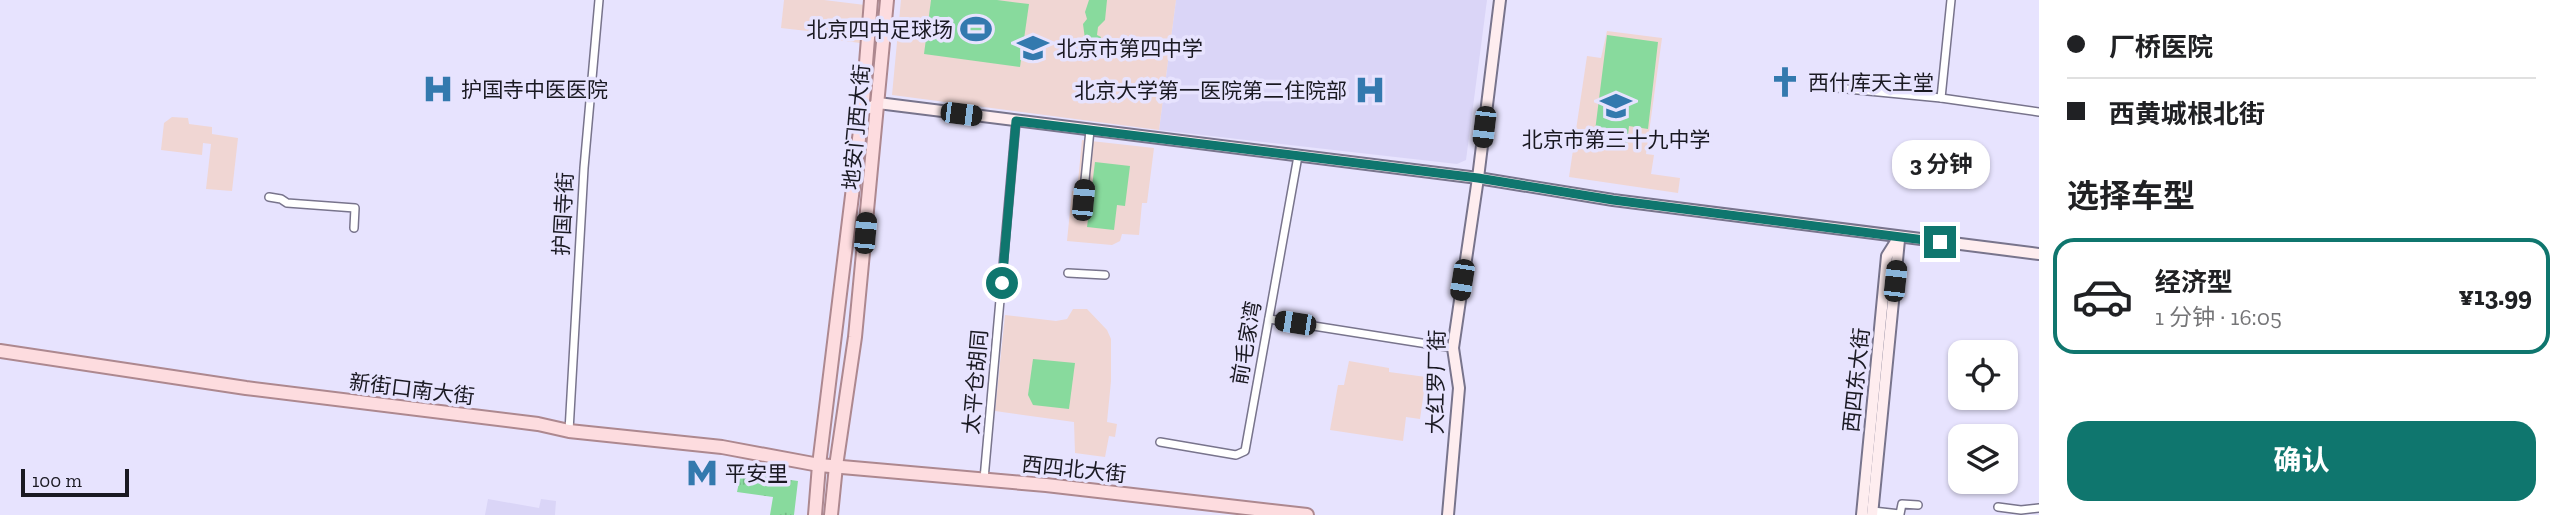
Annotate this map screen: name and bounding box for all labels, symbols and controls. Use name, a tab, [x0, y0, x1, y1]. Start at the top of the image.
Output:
sports icon: 北京四中足球场	[959, 12, 993, 46]
place label: 北京四中足球场	[806, 17, 953, 42]
school or university icon: 北京市第四中学	[1016, 31, 1050, 65]
text: 厂桥医院	[2109, 31, 2213, 63]
place label: 北京市第四中学	[1056, 36, 1203, 61]
street label: 地安门西大街	[838, 63, 874, 191]
church icon: 西什库天主堂	[1768, 65, 1802, 99]
place label: 西什库天主堂	[1808, 70, 1934, 95]
hospital icon: 护国寺中医医院	[421, 72, 455, 106]
hospital icon: 北京大学第一医院第二住院部	[1353, 73, 1387, 107]
place label: 护国寺中医医院	[461, 77, 608, 102]
place label: 北京大学第一医院第二住院部	[1074, 78, 1347, 103]
school or university icon: 北京市第三十九中学	[1599, 89, 1633, 123]
text: 西黄城根北街	[2109, 98, 2265, 130]
car	[939, 101, 984, 127]
car	[1472, 105, 1497, 149]
place label: 北京市第三十九中学	[1522, 127, 1711, 152]
callout: 3 分钟	[1891, 140, 1989, 190]
text: 3 分钟	[1910, 150, 1972, 178]
street label: 护国寺街	[548, 171, 578, 257]
text: 选择车型	[2067, 177, 2195, 215]
car	[1071, 178, 1096, 222]
car	[853, 211, 878, 255]
route end	[1924, 226, 1956, 258]
car	[1449, 258, 1476, 302]
car	[1883, 259, 1908, 303]
icon: car	[2071, 265, 2134, 328]
text: 经济型	[2155, 266, 2233, 298]
route start	[986, 267, 1018, 299]
text: ¥13.99	[2458, 280, 2532, 312]
street label: 前毛家湾	[1226, 299, 1266, 387]
text: 1 分钟 · 16:05	[2155, 303, 2282, 331]
car	[1273, 309, 1318, 337]
street label: 西四东大街	[1838, 326, 1874, 434]
street label: 太平仓胡同	[958, 329, 992, 435]
street label: 大红罗厂街	[1423, 329, 1449, 435]
map controls	[1948, 340, 2018, 494]
button: locate	[1948, 340, 2018, 410]
street label: 新街口南大街	[348, 369, 476, 409]
button: 确认	[2067, 421, 2536, 501]
button: layers	[1948, 424, 2018, 494]
street label: 西四北大街	[1020, 451, 1128, 487]
metro station icon: 平安里	[685, 456, 719, 490]
place label: 平安里	[725, 461, 788, 486]
scale bar	[21, 466, 130, 498]
text: 100 m	[32, 469, 82, 492]

